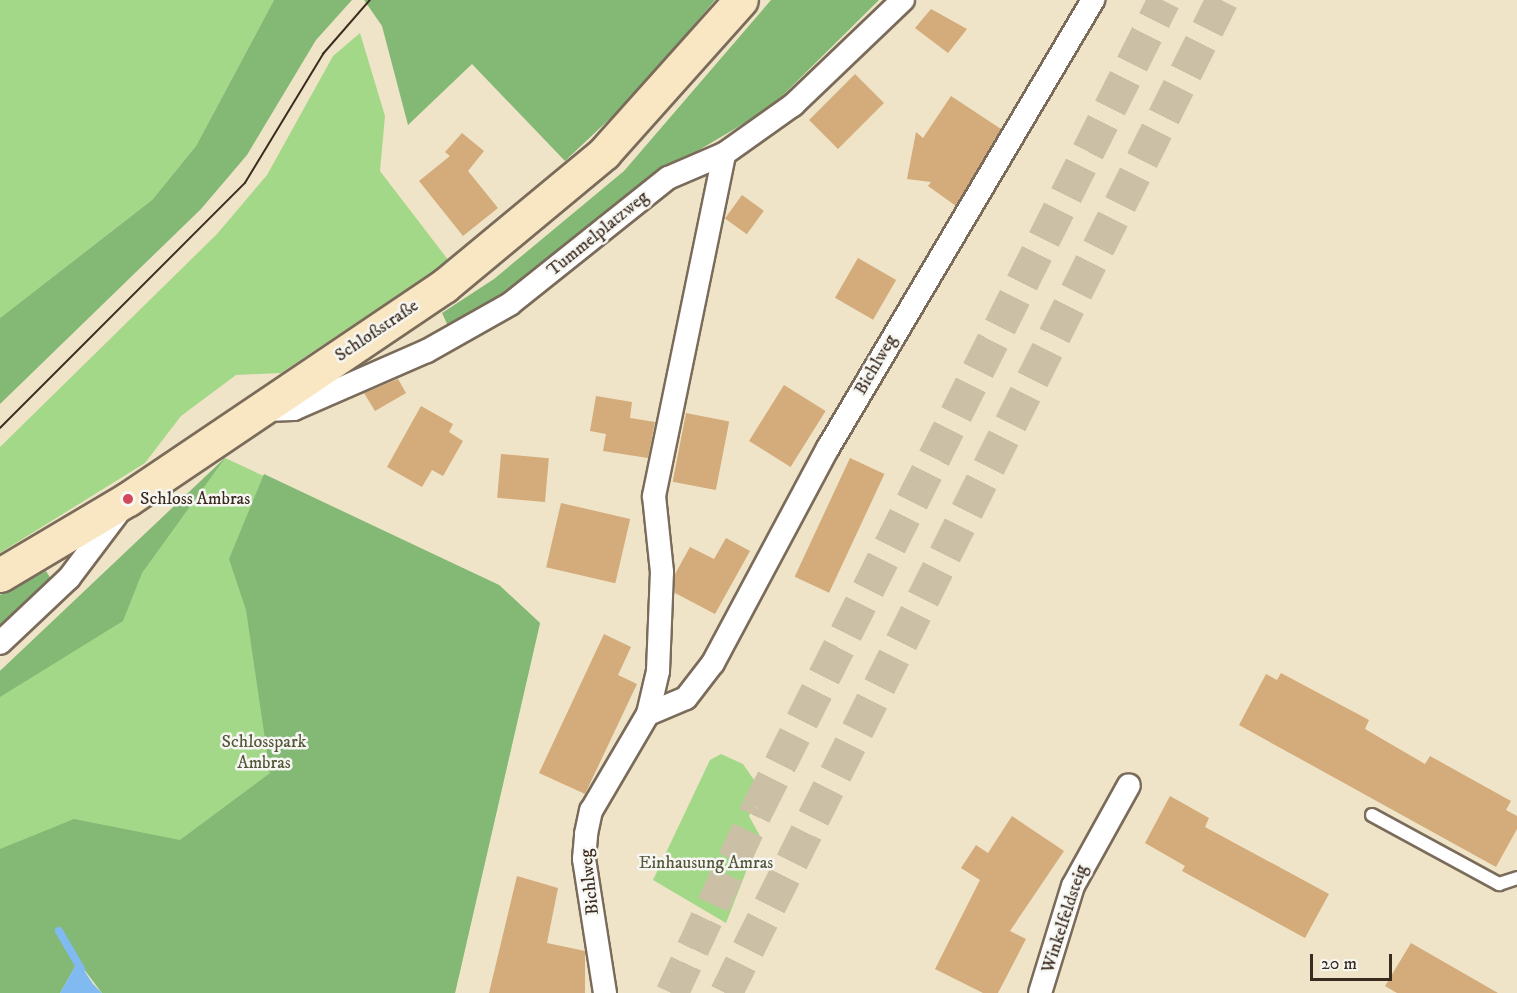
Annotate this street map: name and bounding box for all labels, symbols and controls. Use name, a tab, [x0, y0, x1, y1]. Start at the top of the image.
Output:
street label: Tummelplatzweg	[543, 187, 653, 281]
street label: Schloßstraße	[331, 295, 423, 367]
street label: Bichlweg	[850, 331, 902, 399]
place label: Schloss Ambras	[140, 488, 250, 510]
marker: Schloss Ambras	[121, 492, 135, 506]
park label: Schlosspark Ambras	[222, 732, 306, 774]
street label: Bichlweg	[576, 848, 604, 916]
park label: Einhausung Amras	[639, 852, 773, 874]
street label: Winkelfeldsteig	[1037, 862, 1093, 976]
scale bar	[1313, 942, 1396, 980]
text: 20 m	[1321, 953, 1357, 975]

